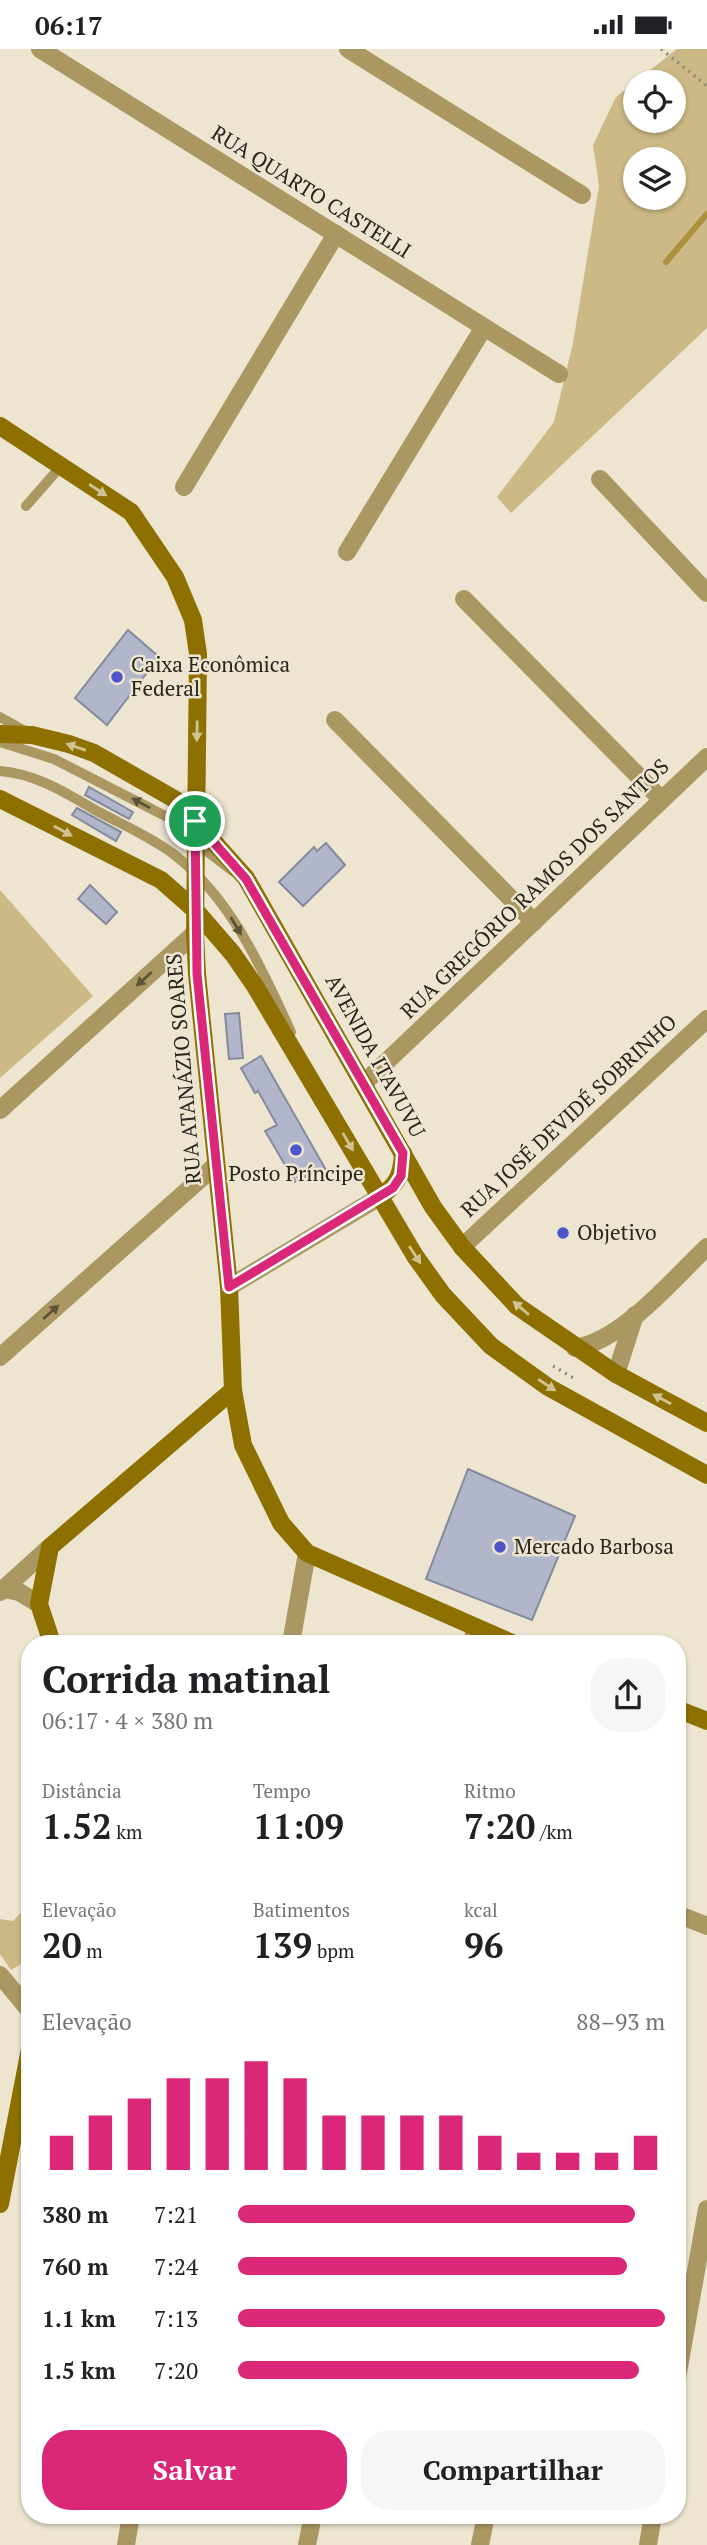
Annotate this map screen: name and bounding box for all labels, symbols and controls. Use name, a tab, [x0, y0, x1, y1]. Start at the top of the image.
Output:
text: 06:17	[35, 8, 103, 42]
map controls	[623, 70, 686, 210]
button: locate	[623, 70, 686, 133]
street label: RUA QUARTO CASTELLI	[206, 118, 417, 264]
button: layers	[623, 147, 686, 210]
one-way arrow	[89, 483, 107, 497]
place label: Caixa Econômica Federal	[131, 650, 291, 702]
marker: Caixa Econômica Federal	[109, 669, 125, 685]
one-way arrow	[191, 720, 202, 742]
one-way arrow	[66, 741, 87, 752]
street label: RUA GREGÓRIO RAMOS DOS SANTOS	[394, 752, 675, 1024]
pin	[165, 791, 225, 851]
one-way arrow	[131, 797, 151, 808]
icon: arrive	[176, 802, 214, 840]
one-way arrow	[53, 825, 73, 837]
one-way arrow	[230, 917, 242, 936]
street label: RUA ATANÁZIO SOARES	[159, 953, 207, 1186]
street label: AVENIDA ITAVUVU	[319, 969, 432, 1142]
one-way arrow	[135, 971, 153, 987]
street label: RUA JOSÉ DEVIDÉ SOBRINHO	[454, 1008, 682, 1223]
one-way arrow	[342, 1132, 354, 1151]
marker: Posto Príncipe	[288, 1142, 304, 1158]
place label: Posto Príncipe	[228, 1159, 364, 1187]
place label: Objetivo	[577, 1218, 657, 1246]
marker: Objetivo	[555, 1225, 571, 1241]
one-way arrow	[408, 1246, 421, 1265]
one-way arrow	[512, 1300, 530, 1315]
one-way arrow	[42, 1304, 60, 1320]
one-way arrow	[538, 1378, 556, 1392]
one-way arrow	[652, 1393, 671, 1405]
place label: Mercado Barbosa	[514, 1532, 674, 1560]
marker: Mercado Barbosa	[492, 1539, 508, 1555]
text: Corrida matinal	[42, 1654, 330, 1704]
button: share	[591, 1658, 665, 1732]
text: 06:17 · 4 × 380 m	[42, 1705, 213, 1736]
text: Distância	[42, 1778, 122, 1803]
text: Tempo	[253, 1778, 311, 1803]
text: Ritmo	[464, 1778, 516, 1803]
text: 1.52	[42, 1803, 112, 1849]
text: 11:09	[253, 1803, 344, 1849]
text: 7:20	[464, 1803, 535, 1849]
text: km	[112, 1819, 143, 1844]
text: /km	[535, 1819, 573, 1844]
text: Elevação	[42, 1897, 116, 1922]
text: Batimentos	[253, 1897, 350, 1922]
text: kcal	[464, 1897, 498, 1922]
text: 20	[42, 1922, 82, 1968]
text: 139	[253, 1922, 312, 1968]
text: 96	[464, 1922, 504, 1968]
text: m	[82, 1938, 103, 1963]
text: bpm	[312, 1938, 354, 1963]
text: Elevação	[42, 2006, 132, 2037]
text: 88–93 m	[576, 2006, 665, 2037]
text: 380 m	[42, 2199, 108, 2230]
text: 7:21	[154, 2199, 198, 2230]
text: 760 m	[42, 2251, 108, 2282]
text: 7:24	[154, 2251, 198, 2282]
text: 1.1 km	[42, 2303, 116, 2334]
text: 7:13	[154, 2303, 198, 2334]
text: 1.5 km	[42, 2355, 116, 2386]
text: 7:20	[154, 2355, 198, 2386]
button: Salvar	[42, 2430, 347, 2510]
button: Compartilhar	[361, 2430, 665, 2510]

